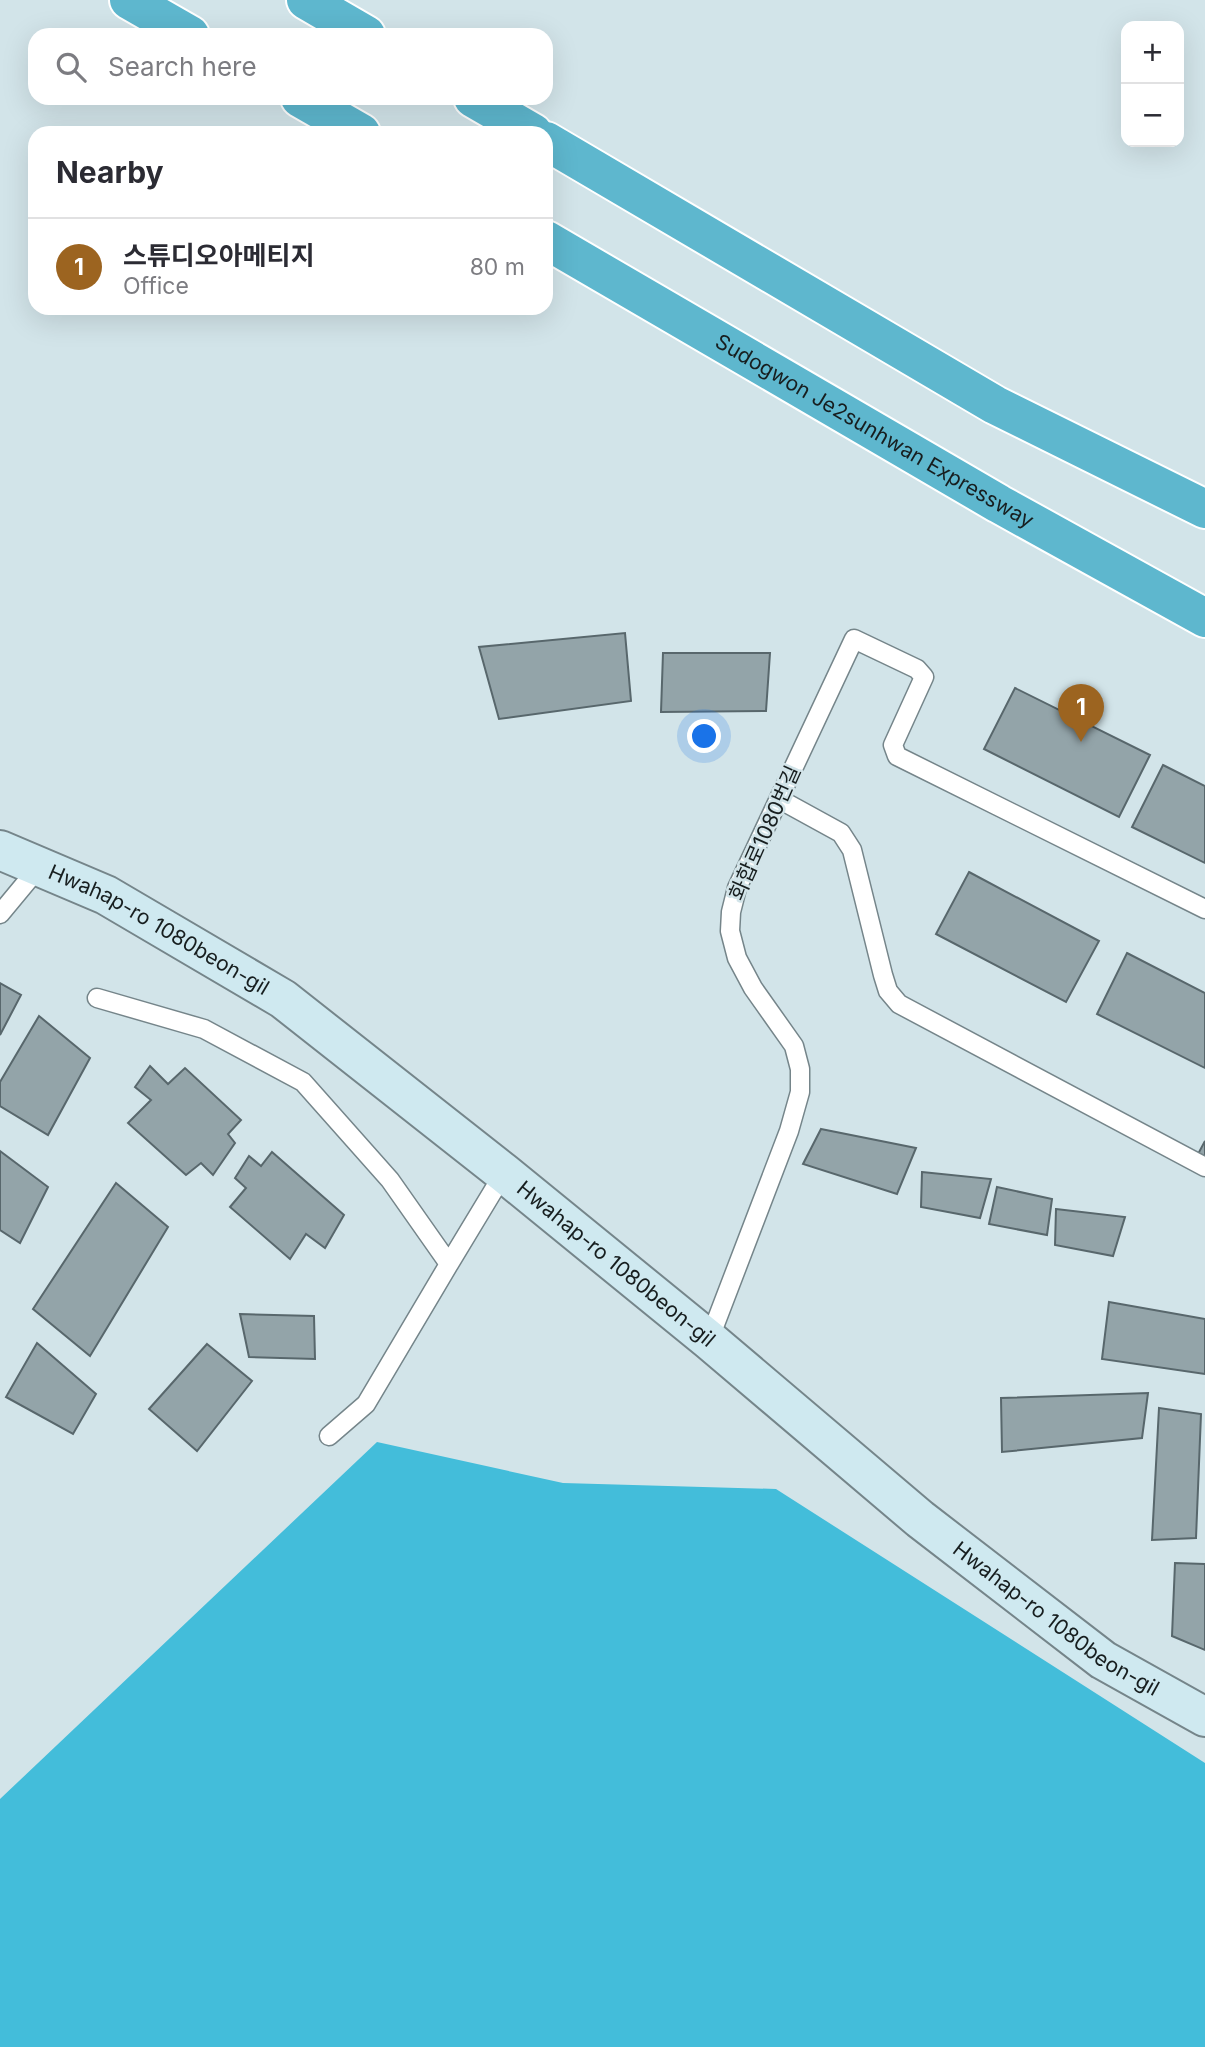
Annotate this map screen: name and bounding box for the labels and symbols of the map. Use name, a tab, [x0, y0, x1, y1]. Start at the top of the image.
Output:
street label: Sudogwon Je2sunhwan Expressway	[711, 328, 1039, 533]
pin: 1	[1058, 684, 1104, 742]
your location	[687, 719, 721, 753]
street label: 화합로1080번길	[724, 762, 805, 904]
street label: Hwahap-ro 1080beon-gil	[45, 859, 274, 1000]
street label: Hwahap-ro 1080beon-gil	[512, 1176, 720, 1352]
street label: Hwahap-ro 1080beon-gil	[948, 1536, 1164, 1701]

